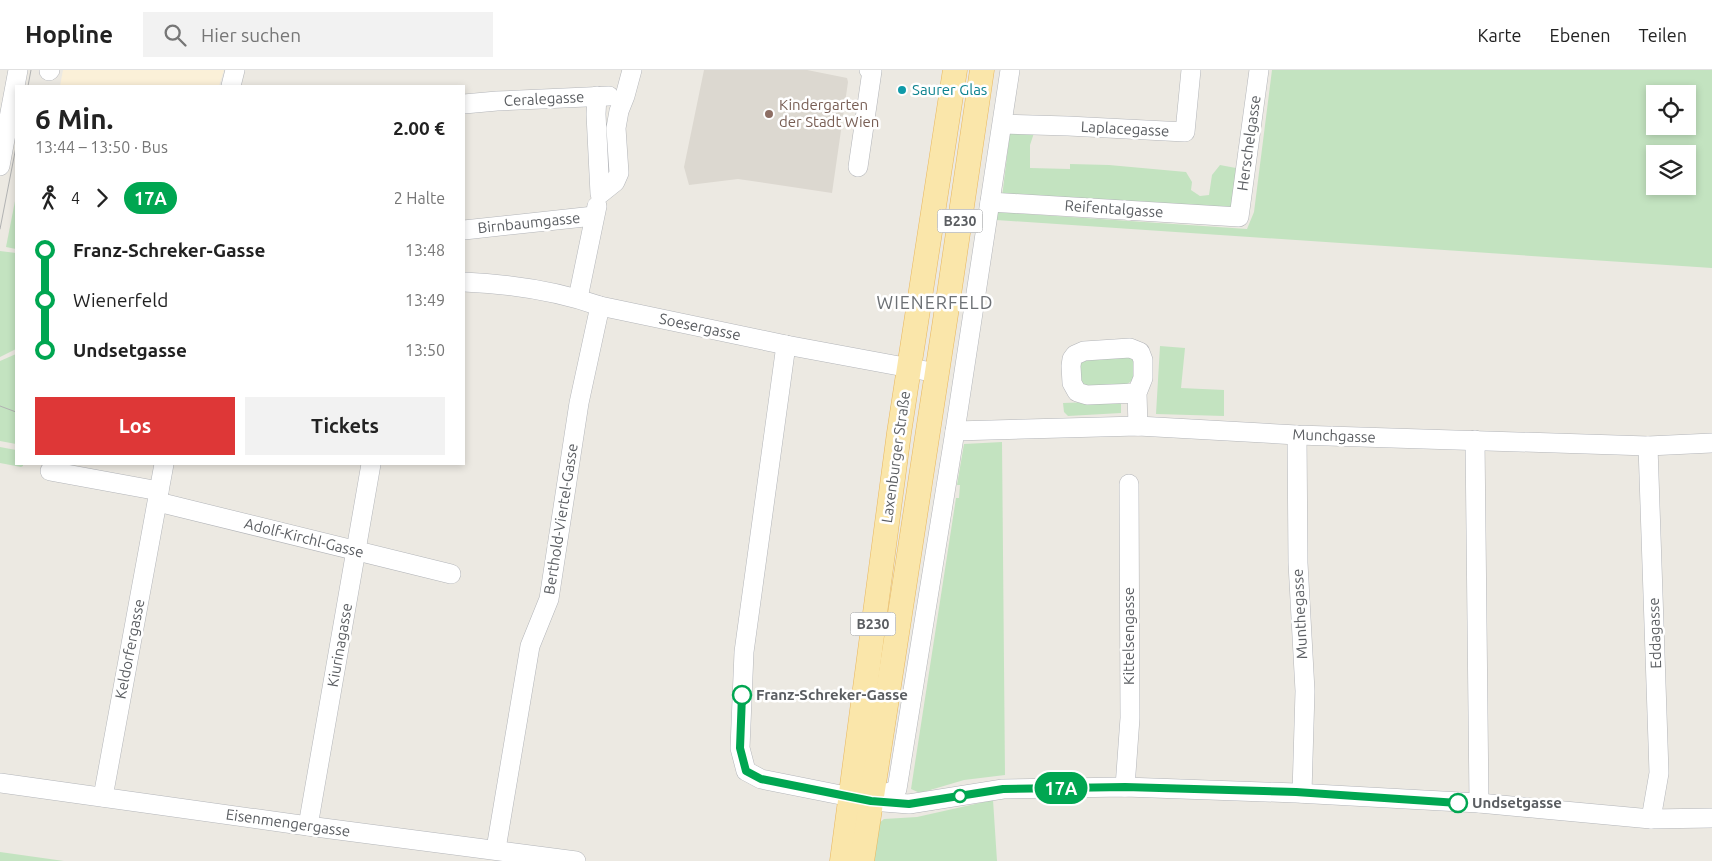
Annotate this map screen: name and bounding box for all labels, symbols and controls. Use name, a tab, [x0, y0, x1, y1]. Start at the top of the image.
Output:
search box	[143, 12, 493, 57]
text: Hopline	[25, 21, 113, 48]
icon: search	[161, 21, 189, 49]
text: Hier suchen	[201, 24, 301, 46]
text: Karte	[1478, 25, 1522, 45]
text: Ebenen	[1550, 25, 1611, 45]
text: Teilen	[1639, 25, 1687, 45]
place label: Saurer Glas	[912, 81, 987, 98]
marker: Saurer Glas	[896, 84, 908, 96]
map controls	[1646, 85, 1696, 195]
button: locate	[1646, 85, 1696, 135]
street label: Ceralegasse	[503, 88, 585, 109]
street label: Herschelgasse	[1233, 94, 1264, 192]
place label: Kindergarten der Stadt Wien	[779, 96, 879, 130]
text: 6 Min.	[35, 103, 113, 134]
marker: Kindergarten der Stadt Wien	[763, 108, 775, 120]
text: 2.00 €	[393, 117, 445, 139]
street label: Laplacegasse	[1080, 118, 1170, 139]
text: 13:44 – 13:50 · Bus	[35, 138, 168, 156]
button: layers	[1646, 145, 1696, 195]
icon: walk	[35, 184, 63, 212]
icon: forward	[88, 184, 116, 212]
text: 17A	[134, 188, 167, 208]
text: 4	[71, 189, 80, 207]
text: 2 Halte	[394, 189, 445, 207]
street label: Reifentalgasse	[1064, 197, 1164, 220]
street label: Birnbaumgasse	[477, 209, 581, 236]
road number: B230	[938, 210, 982, 232]
text: Franz-Schreker-Gasse	[73, 239, 265, 261]
text: 13:48	[405, 241, 445, 259]
text: Wienerfeld	[73, 289, 168, 311]
text: 13:49	[405, 291, 445, 309]
district label: WIENERFELD	[877, 292, 993, 312]
street label: Soesergasse	[658, 310, 742, 343]
text: Undsetgasse	[73, 339, 187, 361]
text: 13:50	[405, 341, 445, 359]
street label: Laxenburger Straße	[878, 390, 913, 524]
button: Los	[35, 397, 235, 455]
button: Tickets	[245, 397, 445, 455]
street label: Munchgasse	[1292, 426, 1376, 445]
street label: Berthold-Viertel-Gasse	[540, 442, 581, 596]
street label: Adolf-Kirchl-Gasse	[243, 514, 366, 561]
street label: Munthegasse	[1289, 568, 1310, 660]
street label: Kittelsengasse	[1120, 587, 1137, 685]
street label: Keldorfergasse	[111, 597, 148, 700]
street label: Eddagasse	[1645, 597, 1664, 669]
street label: Kiurinagasse	[324, 602, 355, 688]
road number: B230	[850, 612, 896, 636]
marker: Franz-Schreker-Gasse	[732, 685, 752, 705]
place label: Franz-Schreker-Gasse	[756, 686, 908, 703]
line badge: 17A	[1032, 772, 1090, 804]
text: 17A	[1045, 778, 1077, 798]
unlabelled marker	[953, 789, 967, 803]
marker: Undsetgasse	[1448, 793, 1468, 813]
place label: Undsetgasse	[1472, 794, 1562, 811]
street label: Eisenmengergasse	[225, 805, 351, 840]

